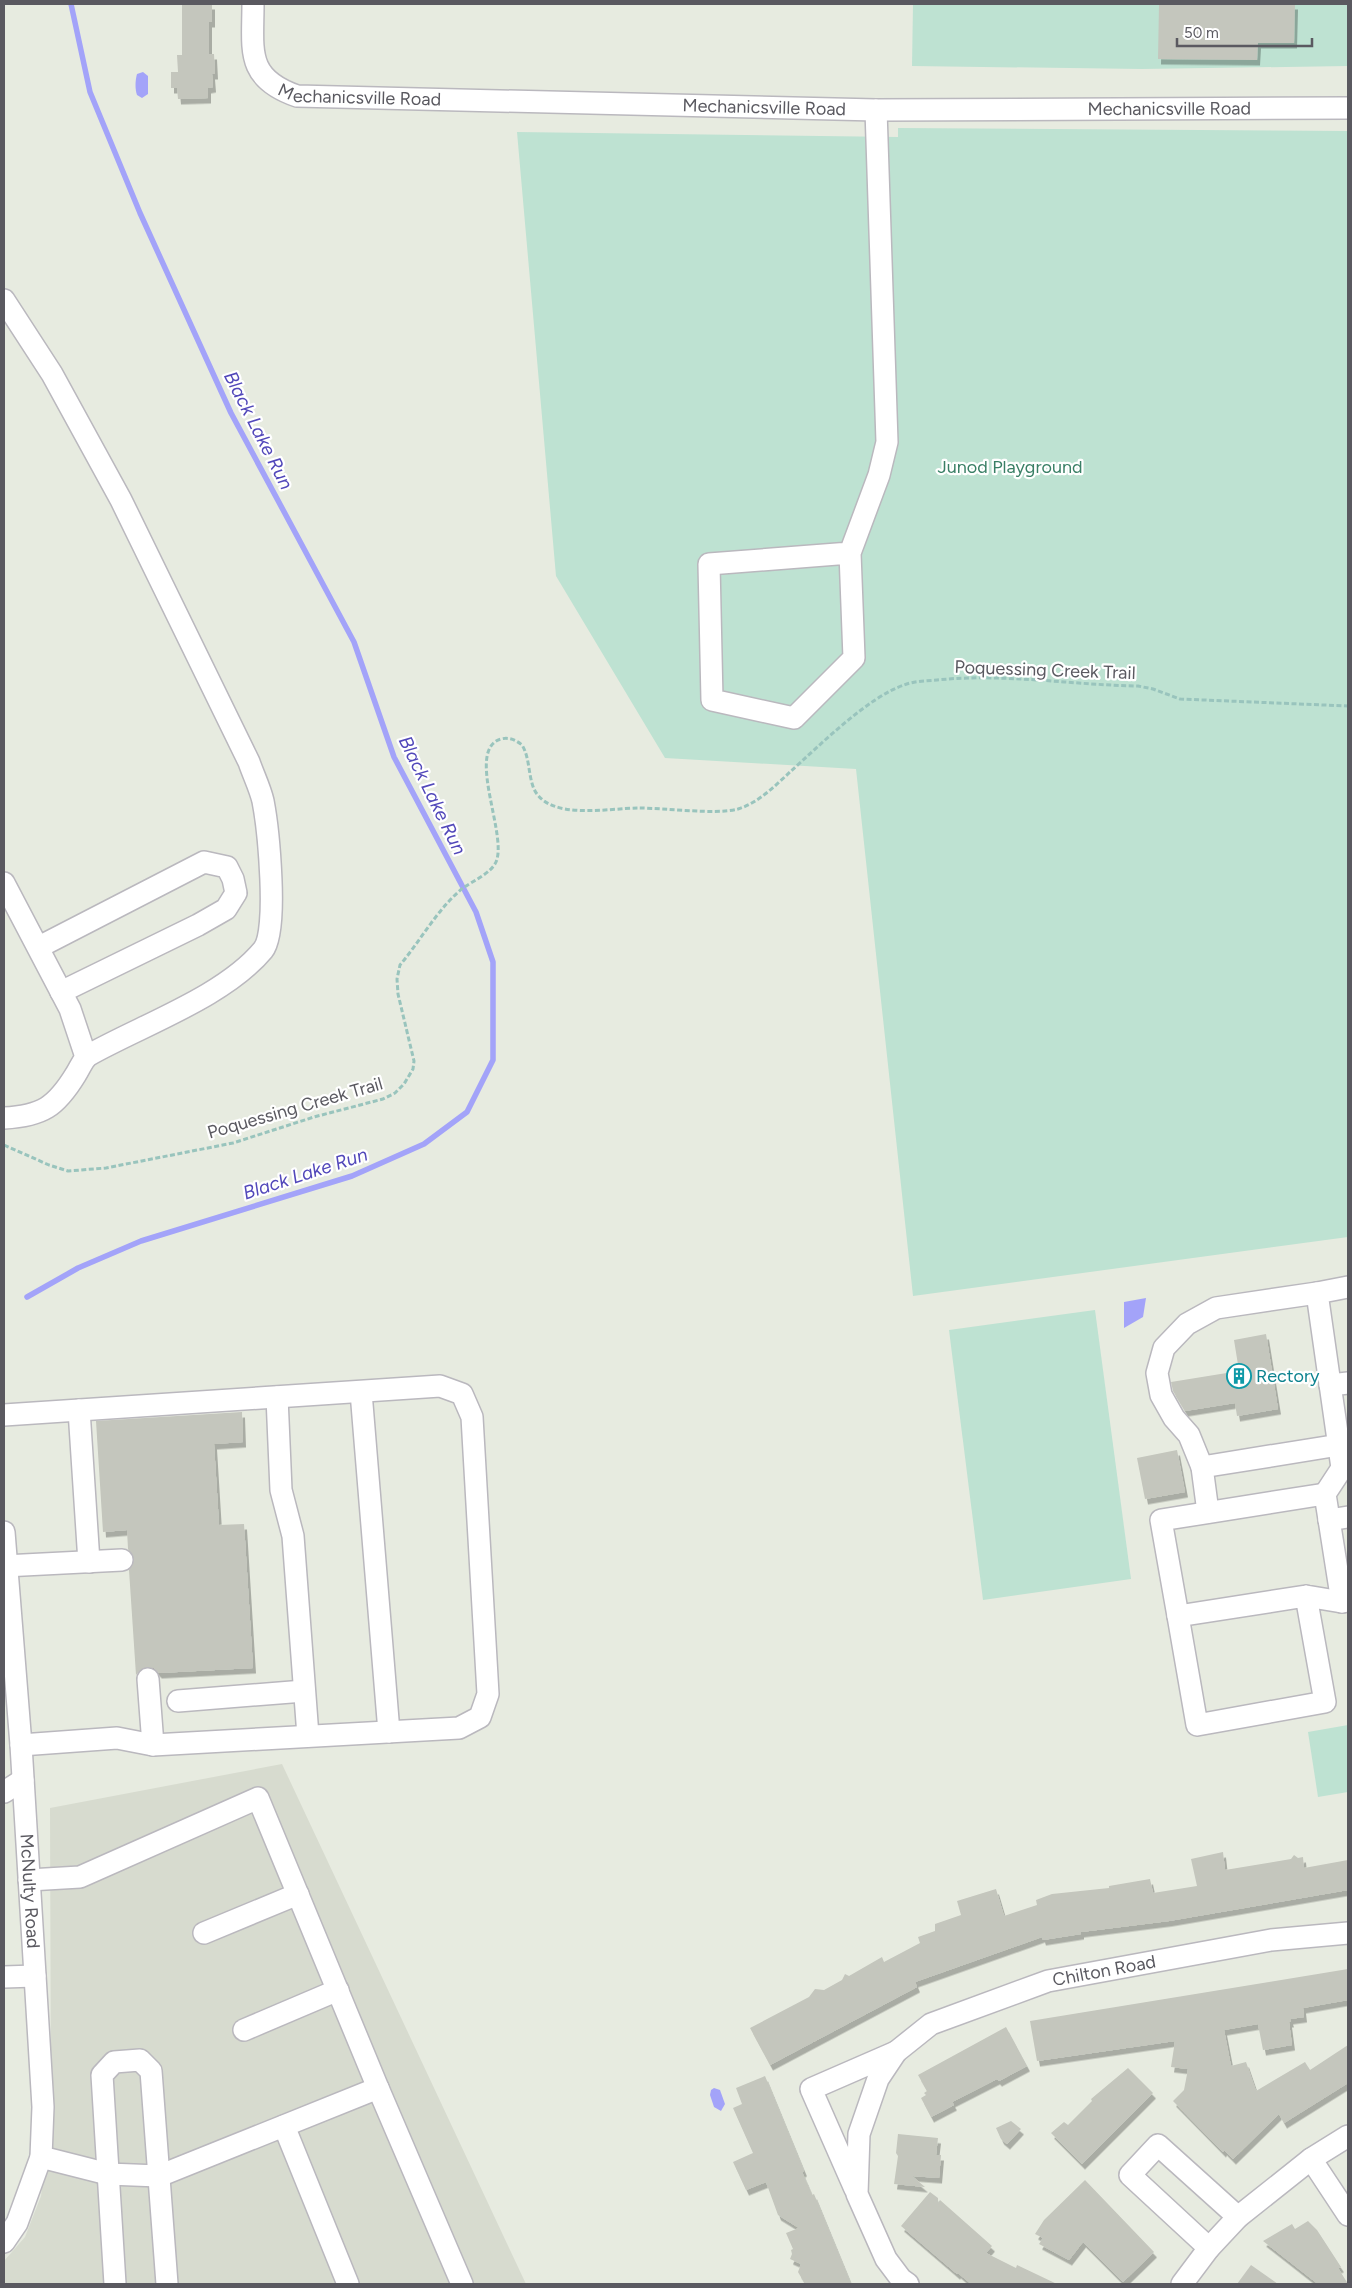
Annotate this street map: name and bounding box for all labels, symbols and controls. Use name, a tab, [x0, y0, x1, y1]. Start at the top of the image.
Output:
scale bar	[1177, 15, 1312, 47]
text: 50 m	[1184, 24, 1219, 42]
street label: Mechanicsville Road	[274, 78, 441, 110]
street label: Mechanicsville Road	[682, 94, 846, 120]
street label: Mechanicsville Road	[1087, 97, 1251, 120]
water label: Black Lake Run	[219, 367, 298, 493]
park label: Junod Playground	[937, 456, 1083, 478]
street label: Poquessing Creek Trail	[954, 656, 1136, 684]
water label: Black Lake Run	[394, 732, 471, 859]
street label: Poquessing Creek Trail	[205, 1072, 385, 1144]
water label: Black Lake Run	[240, 1142, 371, 1204]
building icon: Rectory	[1226, 1363, 1252, 1389]
place label: Rectory	[1256, 1365, 1320, 1387]
street label: McNulty Road	[15, 1833, 44, 1949]
street label: Chilton Road	[1051, 1950, 1157, 1991]

